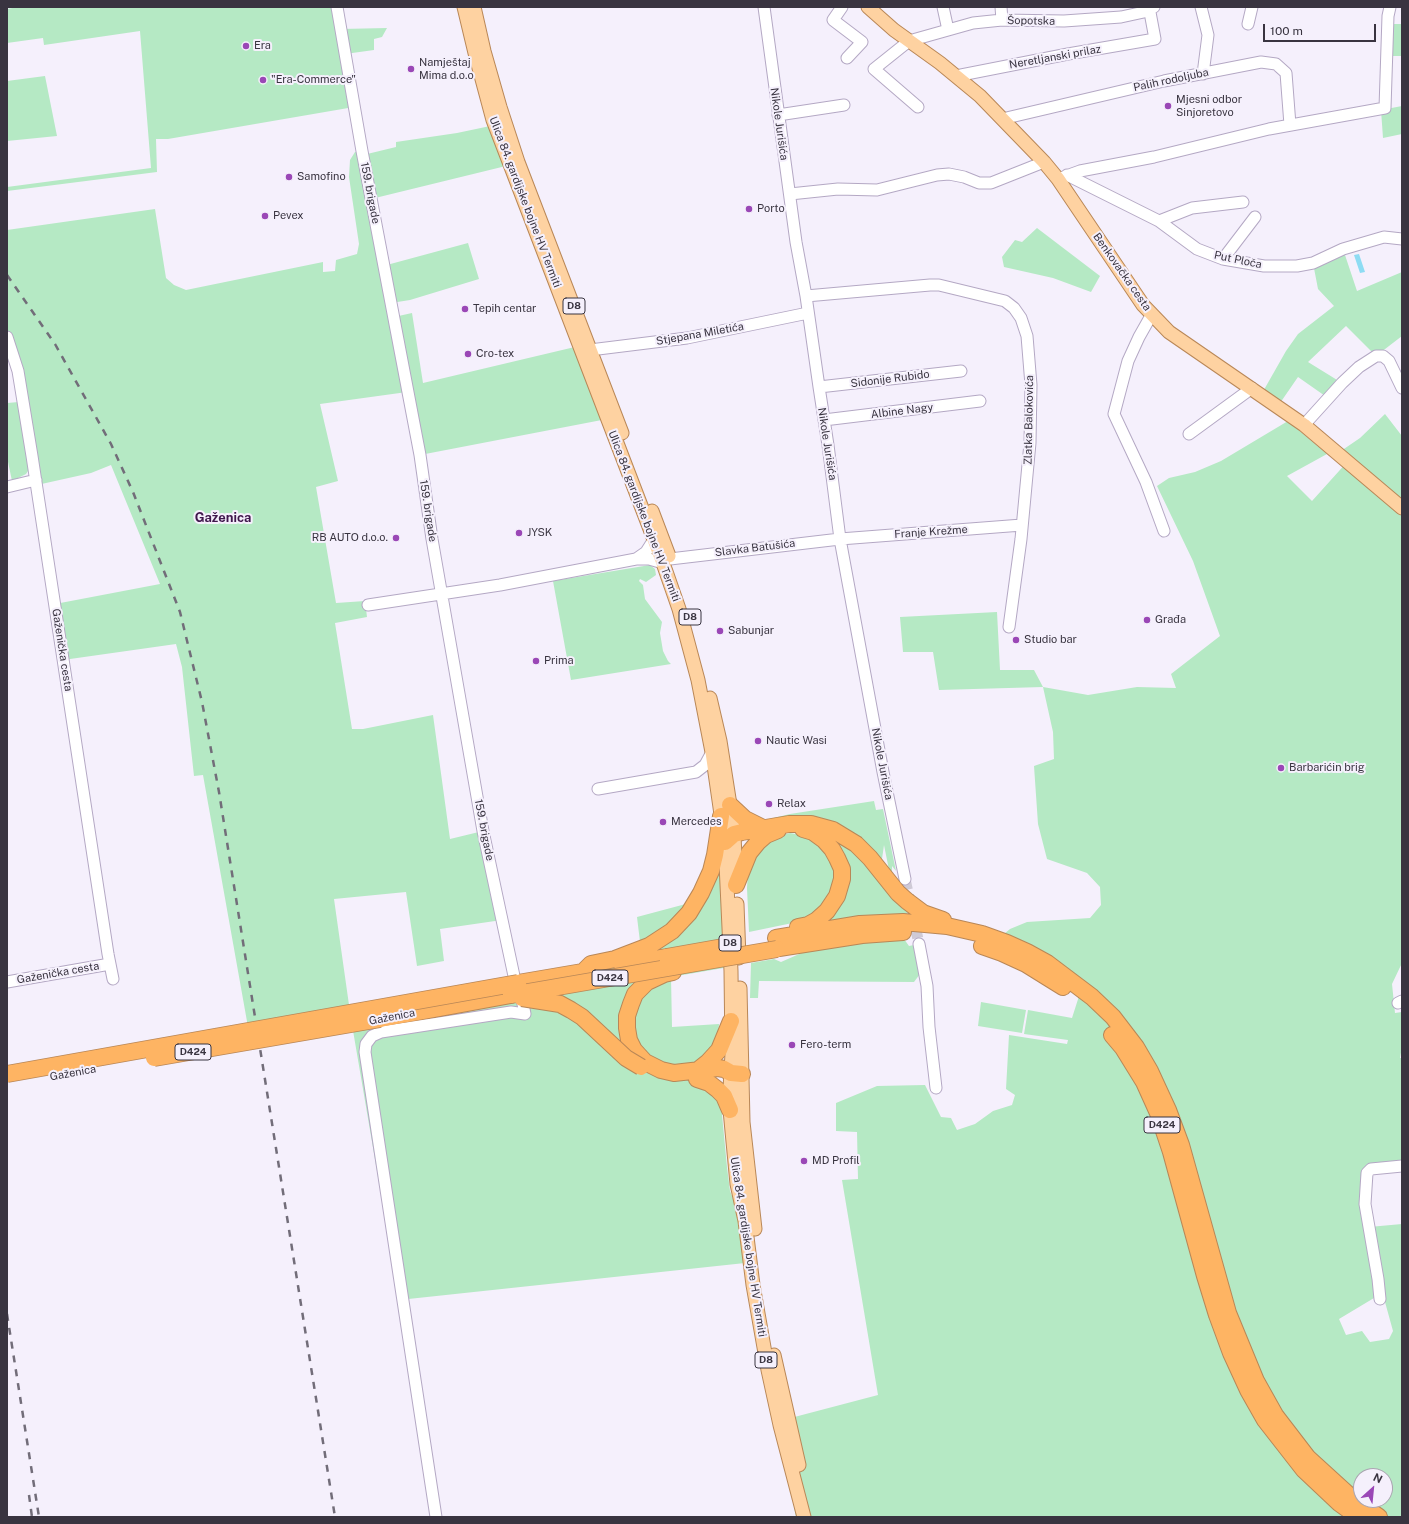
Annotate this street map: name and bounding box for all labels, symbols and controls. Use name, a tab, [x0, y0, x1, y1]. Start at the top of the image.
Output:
street label: Šopotska	[1007, 14, 1055, 28]
scale bar	[1265, 16, 1378, 42]
text: 100 m	[1270, 24, 1303, 38]
place label: Era	[254, 39, 271, 53]
marker: Era	[241, 41, 251, 51]
street label: Neretljanski prilaz	[1008, 42, 1102, 72]
place label: Namještaj Mima d.o.o	[419, 56, 474, 82]
marker: Namještaj Mima d.o.o	[406, 64, 416, 74]
street label: Palih rodoljuba	[1132, 66, 1210, 94]
place label: "Era-Commerce"	[271, 73, 356, 87]
marker: "Era-Commerce"	[258, 75, 268, 85]
street label: Nikole Jurišića	[767, 87, 791, 161]
place label: Mjesni odbor Sinjoretovo	[1176, 93, 1242, 119]
marker: Mjesni odbor Sinjoretovo	[1163, 101, 1173, 111]
street label: Ulica 84. gardijske bojne HV Termiti	[486, 115, 564, 289]
street label: 159. brigade	[358, 161, 382, 225]
place label: Samofino	[297, 170, 346, 184]
marker: Samofino	[284, 172, 294, 182]
place label: Porto	[757, 202, 785, 216]
marker: Porto	[744, 204, 754, 214]
place label: Pevex	[273, 209, 304, 223]
marker: Pevex	[260, 211, 270, 221]
street label: Benkovačka cesta	[1090, 230, 1154, 314]
street label: Put Ploča	[1213, 248, 1263, 272]
road number: D8	[563, 298, 585, 314]
place label: Tepih centar	[473, 302, 536, 316]
marker: Tepih centar	[460, 304, 470, 314]
street label: Stjepana Miletića	[655, 320, 745, 348]
place label: Cro-tex	[476, 347, 514, 361]
marker: Cro-tex	[463, 349, 473, 359]
street label: Sidonije Rubido	[850, 368, 930, 390]
street label: Zlatka Balokovića	[1022, 375, 1036, 465]
street label: Albine Nagy	[870, 401, 934, 421]
street label: Nikole Jurišića	[815, 407, 839, 481]
street label: Ulica 84. gardijske bojne HV Termiti	[605, 429, 683, 603]
street label: 159. brigade	[417, 479, 439, 543]
district label: Gaženica	[195, 510, 251, 526]
street label: Franje Krežme	[894, 523, 968, 541]
place label: JYSK	[527, 526, 552, 540]
marker: JYSK	[514, 528, 524, 538]
place label: RB AUTO d.o.o.	[312, 531, 388, 545]
marker: RB AUTO d.o.o.	[391, 533, 401, 543]
street label: Slavka Batušića	[714, 537, 796, 559]
street label: Gaženička cesta	[49, 608, 75, 692]
road number: D8	[679, 609, 701, 625]
place label: Građa	[1155, 613, 1186, 627]
marker: Građa	[1142, 615, 1152, 625]
place label: Sabunjar	[728, 624, 774, 638]
marker: Sabunjar	[715, 626, 725, 636]
place label: Studio bar	[1024, 633, 1077, 647]
marker: Studio bar	[1011, 635, 1021, 645]
place label: Prima	[544, 654, 574, 668]
marker: Prima	[531, 656, 541, 666]
street label: Nikole Jurišića	[869, 727, 895, 801]
place label: Nautic Wasi	[766, 734, 827, 748]
marker: Nautic Wasi	[753, 736, 763, 746]
place label: Barbarićin brig	[1289, 761, 1365, 775]
marker: Barbarićin brig	[1276, 763, 1286, 773]
place label: Relax	[777, 797, 806, 811]
street label: 159. brigade	[472, 798, 496, 862]
marker: Relax	[764, 799, 774, 809]
place label: Mercedes	[671, 815, 722, 829]
marker: Mercedes	[658, 817, 668, 827]
road number: D8	[719, 935, 741, 951]
street label: Gaženička cesta	[16, 959, 100, 987]
road number: D424	[592, 970, 628, 986]
street label: Gaženica	[368, 1006, 416, 1028]
place label: Fero-term	[800, 1038, 851, 1052]
marker: Fero-term	[787, 1040, 797, 1050]
road number: D424	[175, 1044, 211, 1060]
street label: Gaženica	[49, 1062, 97, 1084]
road number: D424	[1144, 1117, 1180, 1133]
place label: MD Profil	[812, 1154, 860, 1168]
street label: Ulica 84. gardijske bojne HV Termiti	[727, 1156, 769, 1338]
marker: MD Profil	[799, 1156, 809, 1166]
road number: D8	[755, 1352, 777, 1368]
north arrow	[1353, 1468, 1393, 1508]
text: N	[1371, 1471, 1385, 1485]

